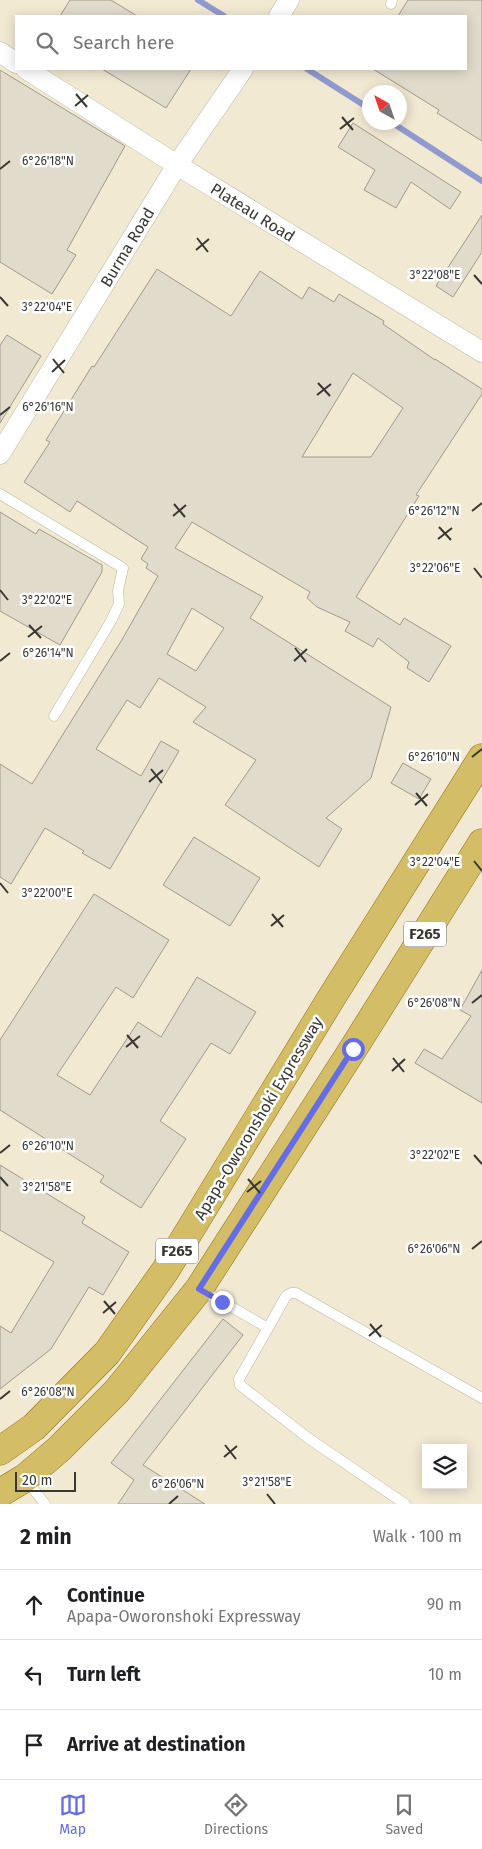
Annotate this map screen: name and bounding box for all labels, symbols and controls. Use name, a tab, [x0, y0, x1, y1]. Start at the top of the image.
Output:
search box	[15, 15, 467, 70]
icon: search	[33, 29, 61, 57]
text: Search here	[73, 31, 174, 54]
north arrow	[362, 85, 407, 130]
text: 6°26'18"N	[22, 154, 74, 168]
street label: Plateau Road	[207, 179, 298, 246]
street label: Burma Road	[96, 204, 158, 290]
text: 3°22'08"E	[410, 268, 461, 282]
text: 3°22'04"E	[22, 300, 72, 314]
text: 6°26'16"N	[22, 400, 74, 414]
text: 6°26'12"N	[408, 504, 460, 518]
text: 3°22'06"E	[410, 561, 460, 575]
text: 3°22'02"E	[22, 593, 72, 607]
text: 6°26'14"N	[22, 646, 74, 660]
text: 6°26'10"N	[408, 750, 460, 764]
text: 3°22'04"E	[410, 855, 460, 869]
text: 3°22'00"E	[21, 886, 73, 900]
road number: F265	[404, 922, 446, 946]
text: 6°26'08"N	[407, 996, 461, 1010]
street label: Apapa-Oworonshoki Expressway	[190, 1013, 327, 1223]
route start	[342, 1038, 365, 1061]
text: 6°26'10"N	[22, 1139, 74, 1153]
text: 3°22'02"E	[410, 1148, 460, 1162]
text: 3°21'58"E	[22, 1180, 72, 1194]
road number: F265	[156, 1238, 198, 1264]
text: 6°26'06"N	[408, 1242, 461, 1256]
route end	[211, 1291, 234, 1314]
text: 6°26'08"N	[21, 1385, 75, 1399]
map controls	[422, 1444, 467, 1489]
button: layers	[422, 1444, 467, 1489]
scale bar	[15, 1469, 76, 1492]
text: 20 m	[22, 1472, 52, 1489]
text: 3°21'58"E	[242, 1475, 292, 1489]
text: 6°26'06"N	[152, 1477, 205, 1491]
text: 2 min	[20, 1524, 72, 1550]
text: Walk · 100 m	[373, 1527, 462, 1546]
text: Continue	[67, 1584, 145, 1607]
icon: ahead	[20, 1591, 48, 1619]
text: 90 m	[427, 1595, 462, 1614]
text: Apapa-Oworonshoki Expressway	[67, 1607, 301, 1626]
icon: left	[20, 1661, 48, 1689]
text: Turn left	[67, 1663, 141, 1686]
text: 10 m	[428, 1665, 462, 1684]
icon: arrive	[20, 1731, 48, 1759]
text: Arrive at destination	[67, 1733, 246, 1756]
tab: Map	[59, 1791, 87, 1838]
tab: Directions	[204, 1791, 268, 1838]
tab: Saved	[385, 1791, 423, 1838]

